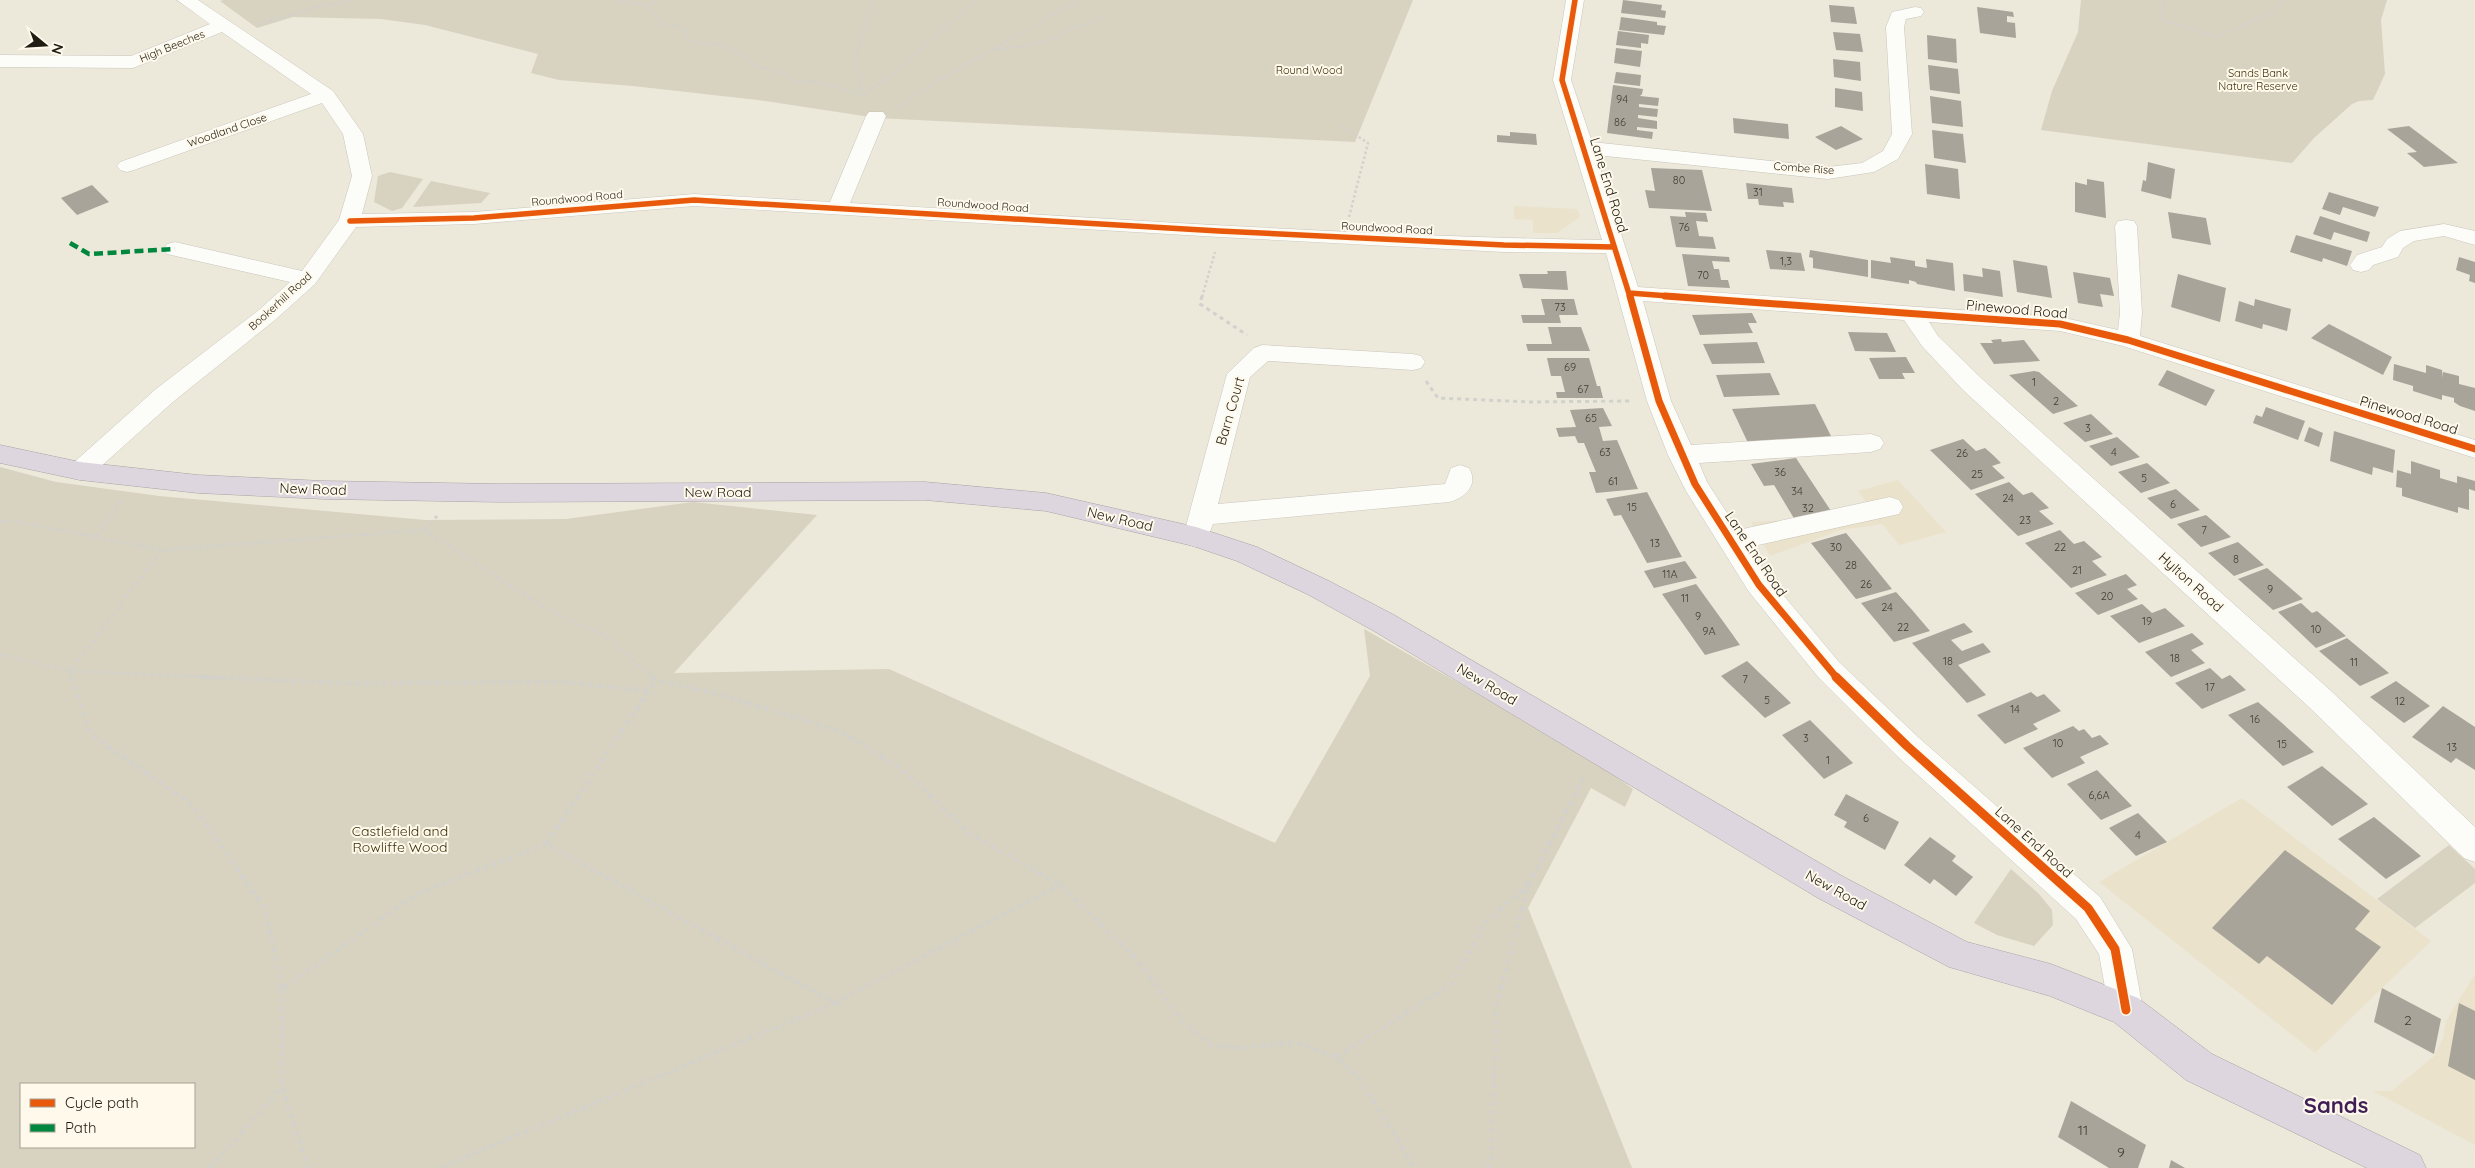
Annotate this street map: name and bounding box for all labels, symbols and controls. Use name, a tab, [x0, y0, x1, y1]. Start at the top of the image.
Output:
north arrow	[20, 20, 70, 70]
street label: High Beeches	[137, 27, 207, 65]
text: N	[47, 41, 68, 57]
park label: Round Wood	[1276, 63, 1342, 77]
park label: Sands Bank Nature Reserve	[2218, 66, 2298, 93]
house number: 94	[1616, 92, 1628, 106]
street label: Woodland Close	[185, 110, 269, 150]
house number: 86	[1614, 115, 1626, 129]
street label: Lane End Road	[1586, 135, 1632, 235]
street label: Combe Rise	[1773, 159, 1835, 177]
house number: 80	[1673, 173, 1685, 187]
house number: 31	[1753, 185, 1763, 199]
street label: Roundwood Road	[531, 187, 623, 209]
street label: Roundwood Road	[937, 195, 1029, 215]
street label: Roundwood Road	[1341, 219, 1433, 237]
house number: 76	[1678, 220, 1690, 234]
house number: 1,3	[1780, 254, 1792, 268]
house number: 70	[1697, 268, 1709, 282]
street label: Bookerhill Road	[245, 269, 315, 333]
street label: Pinewood Road	[1965, 296, 2069, 322]
house number: 73	[1554, 300, 1566, 314]
house number: 69	[1564, 360, 1576, 374]
street label: Barn Court	[1212, 374, 1248, 447]
house number: 1	[2032, 375, 2036, 389]
house number: 67	[1577, 382, 1589, 396]
street label: Pinewood Road	[2358, 392, 2460, 438]
house number: 2	[2053, 394, 2059, 408]
house number: 65	[1585, 411, 1597, 425]
house number: 3	[2085, 421, 2091, 435]
house number: 63	[1599, 445, 1611, 459]
house number: 4	[2111, 445, 2117, 459]
house number: 26	[1956, 446, 1968, 460]
house number: 36	[1774, 465, 1786, 479]
house number: 25	[1971, 467, 1983, 481]
house number: 5	[2141, 471, 2147, 485]
house number: 61	[1608, 474, 1618, 488]
street label: New Road	[279, 479, 347, 499]
street label: New Road	[684, 483, 752, 501]
house number: 34	[1791, 484, 1803, 498]
house number: 24	[2002, 491, 2014, 505]
house number: 6	[2170, 497, 2176, 511]
house number: 15	[1627, 500, 1637, 514]
house number: 32	[1802, 501, 1814, 515]
street label: New Road	[1085, 503, 1155, 535]
street label: Lane End Road	[1721, 508, 1791, 600]
house number: 23	[2019, 513, 2031, 527]
house number: 7	[2201, 523, 2207, 537]
house number: 13	[1650, 536, 1660, 550]
house number: 30	[1830, 540, 1842, 554]
house number: 22	[2054, 540, 2066, 554]
street label: Hylton Road	[2155, 548, 2227, 616]
house number: 8	[2233, 552, 2239, 566]
house number: 28	[1845, 558, 1857, 572]
house number: 21	[2072, 563, 2082, 577]
house number: 11A	[1662, 567, 1678, 581]
house number: 26	[1860, 577, 1872, 591]
house number: 9	[2267, 582, 2273, 596]
house number: 20	[2101, 589, 2113, 603]
house number: 11	[1681, 591, 1689, 605]
house number: 24	[1881, 600, 1893, 614]
house number: 9	[1695, 609, 1701, 623]
house number: 19	[2142, 614, 2152, 628]
house number: 22	[1897, 620, 1909, 634]
house number: 10	[2311, 622, 2321, 636]
house number: 9A	[1702, 624, 1716, 638]
house number: 18	[2170, 651, 2180, 665]
house number: 18	[1943, 654, 1953, 668]
house number: 11	[2350, 655, 2358, 669]
street label: New Road	[1454, 659, 1520, 709]
house number: 7	[1742, 672, 1748, 686]
house number: 17	[2205, 680, 2215, 694]
house number: 5	[1764, 693, 1770, 707]
house number: 12	[2395, 694, 2405, 708]
house number: 14	[2010, 702, 2020, 716]
house number: 16	[2250, 712, 2260, 726]
house number: 3	[1803, 731, 1809, 745]
house number: 10	[2053, 736, 2063, 750]
house number: 15	[2277, 737, 2287, 751]
house number: 13	[2447, 740, 2457, 754]
house number: 1	[1826, 753, 1830, 767]
house number: 6,6A	[2088, 788, 2110, 802]
street label: Lane End Road	[1991, 802, 2077, 882]
house number: 6	[1863, 811, 1869, 825]
park label: Castlefield and Rowliffe Wood	[352, 822, 448, 856]
house number: 4	[2135, 828, 2141, 842]
street label: New Road	[1802, 866, 1870, 914]
house number: 2	[2404, 1011, 2412, 1029]
legend	[20, 1083, 195, 1148]
district label: Sands	[2304, 1091, 2368, 1119]
text: Cycle path	[65, 1093, 139, 1112]
text: Path	[65, 1118, 97, 1137]
house number: 11	[2078, 1121, 2088, 1139]
house number: 9	[2117, 1143, 2125, 1161]

